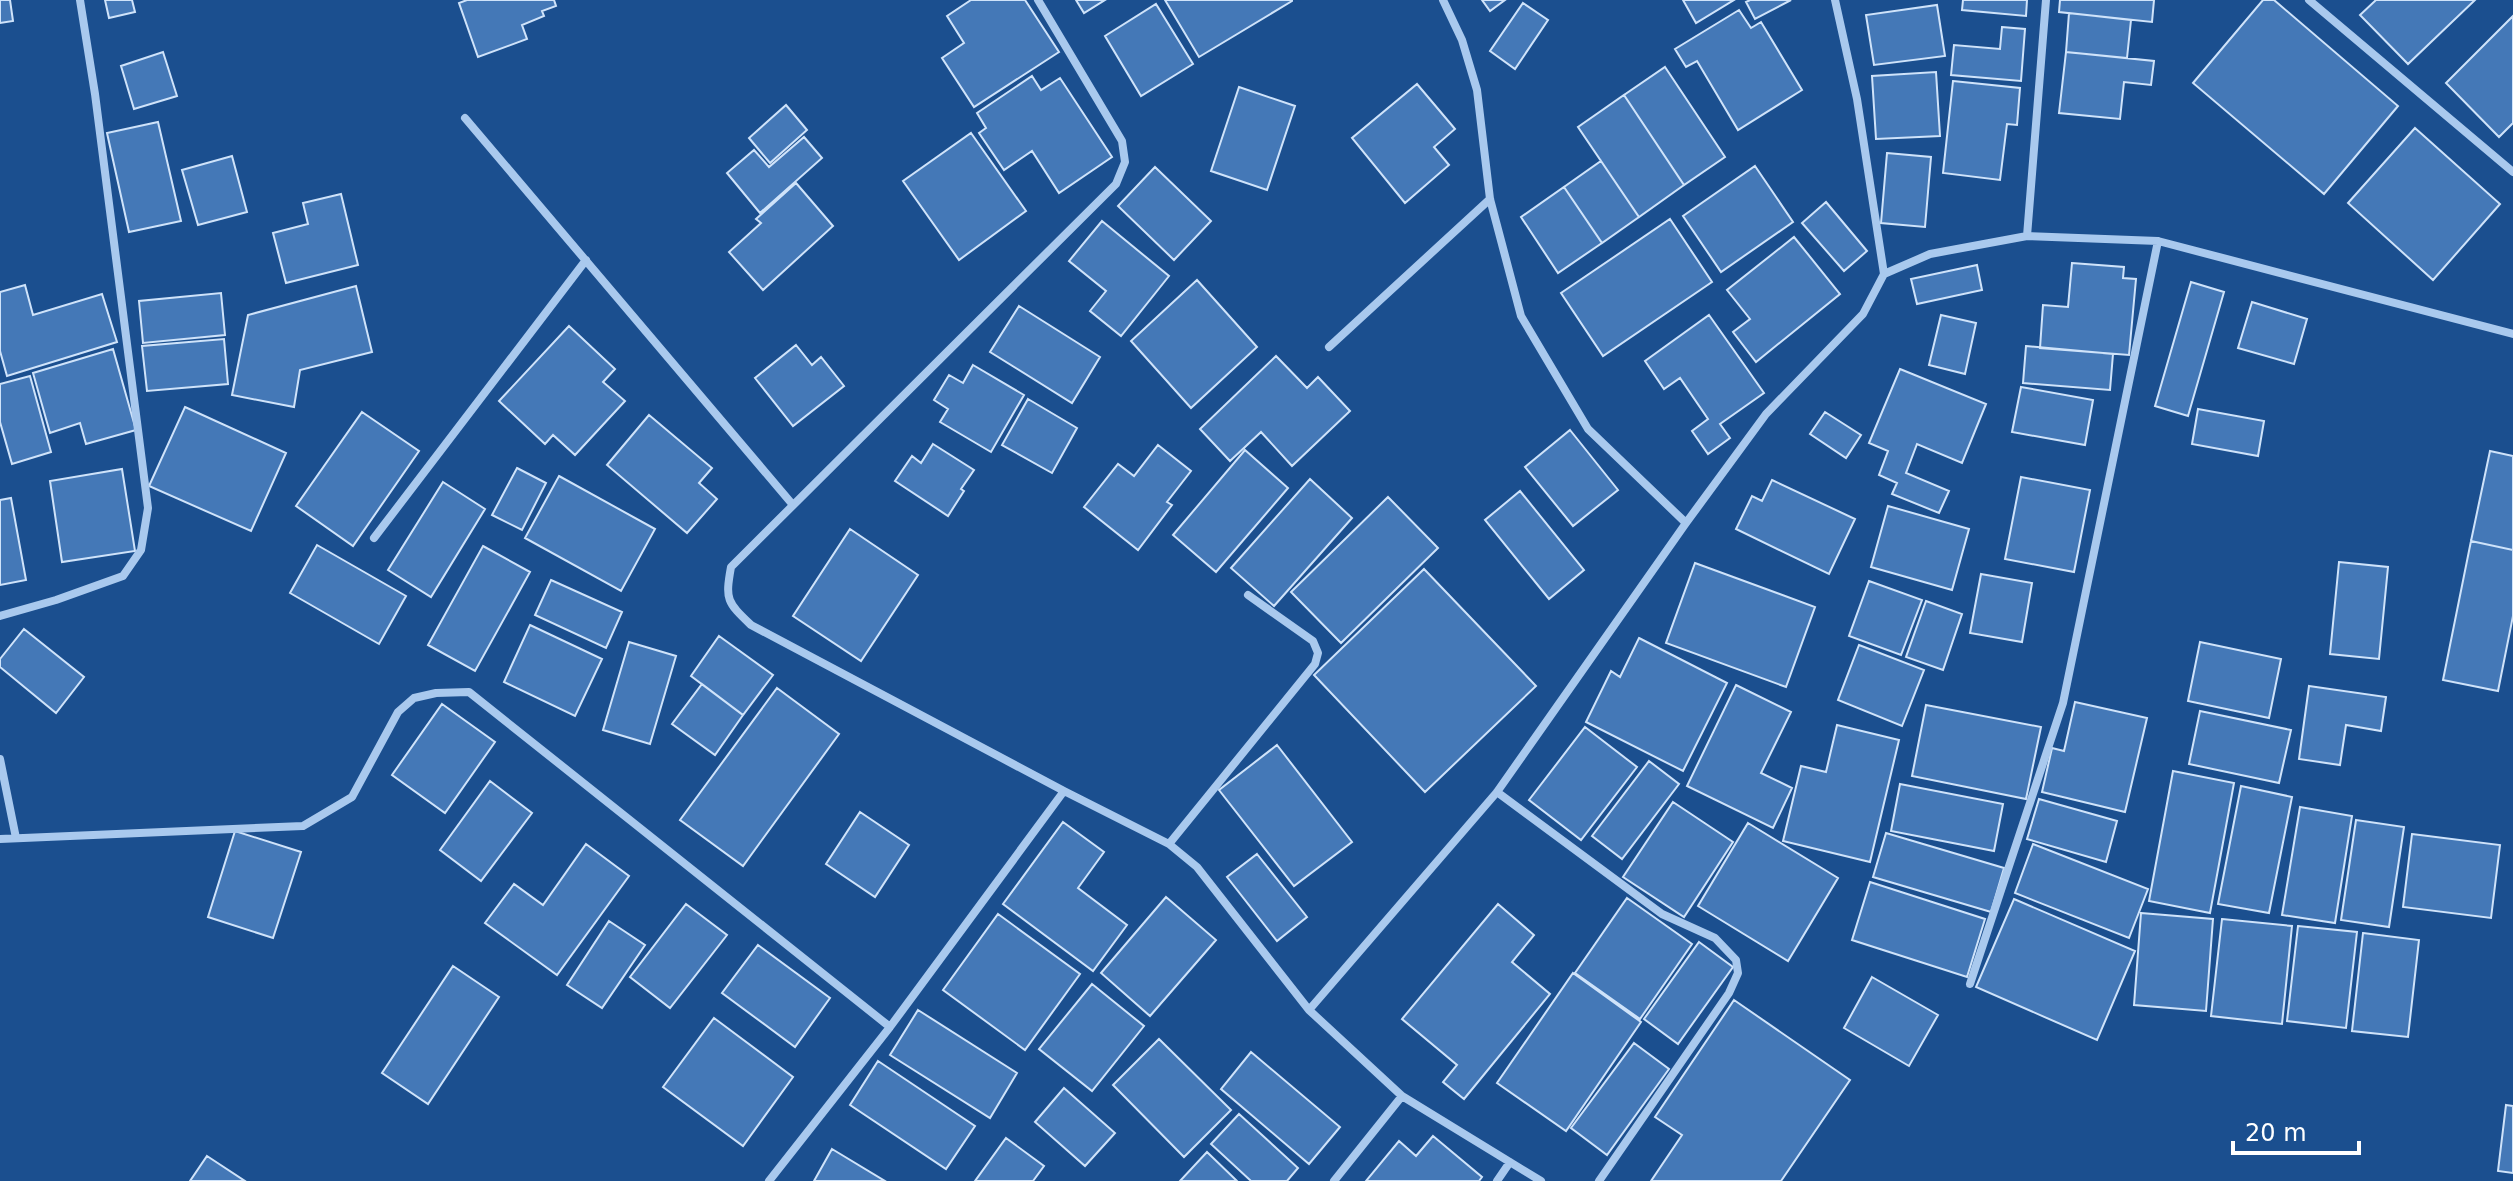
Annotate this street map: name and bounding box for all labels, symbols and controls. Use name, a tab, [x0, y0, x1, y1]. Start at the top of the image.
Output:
scale bar	[2233, 1105, 2359, 1155]
text: 20 m	[2245, 1119, 2307, 1147]

